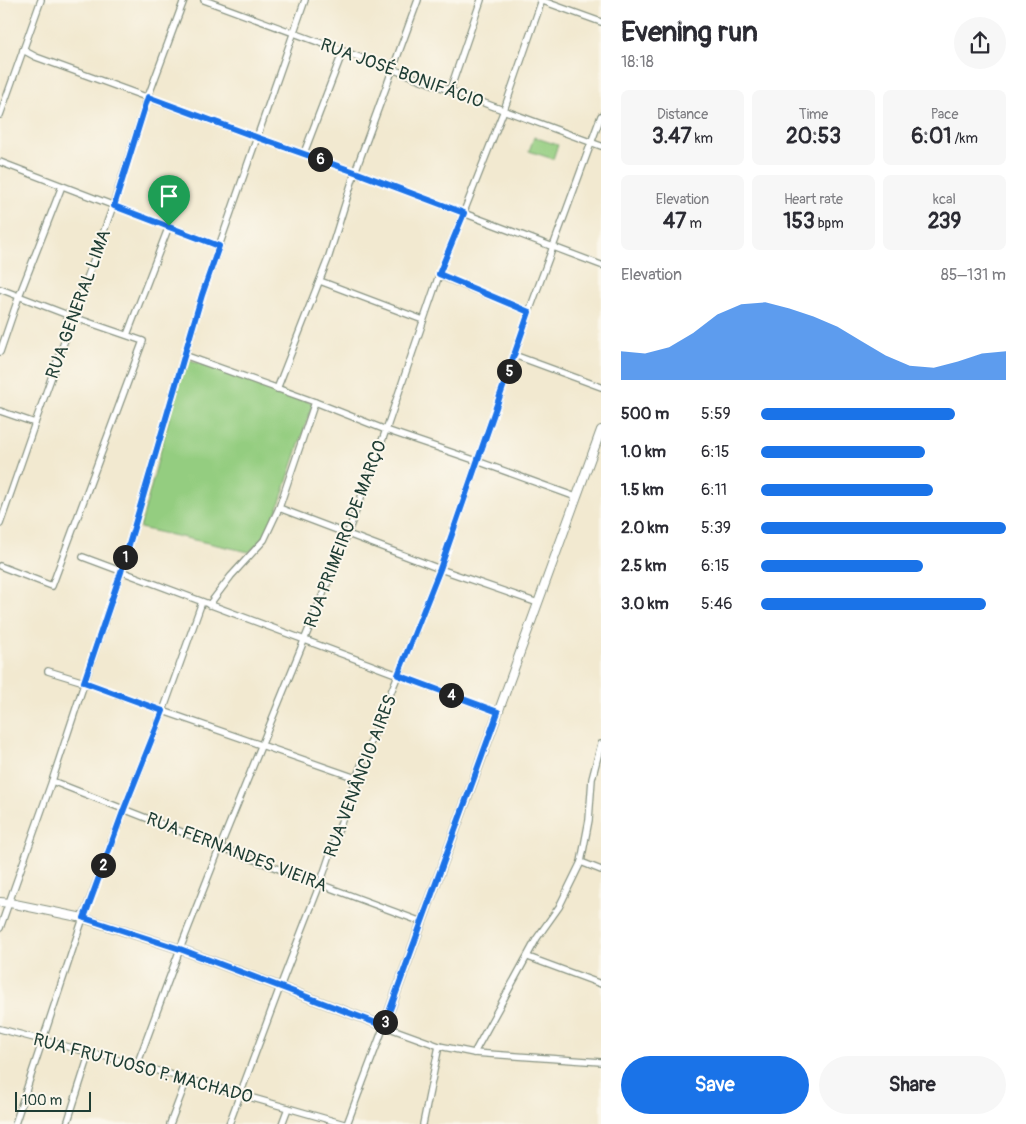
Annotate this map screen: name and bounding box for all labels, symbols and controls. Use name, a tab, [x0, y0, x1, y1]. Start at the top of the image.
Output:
text: Evening run	[621, 15, 758, 50]
button: share	[954, 17, 1006, 69]
street label: RUA JOSÉ BONIFÁCIO	[317, 33, 487, 114]
text: 18:18	[621, 52, 654, 72]
text: Distance	[657, 106, 708, 123]
text: Time	[799, 106, 828, 123]
text: Pace	[931, 106, 958, 123]
text: 3.47	[652, 123, 692, 150]
text: 20:53	[786, 123, 841, 150]
text: 6:01	[911, 123, 952, 150]
text: km	[692, 130, 713, 147]
text: /km	[952, 130, 978, 147]
pin: 6	[308, 146, 332, 172]
text: 6	[316, 151, 325, 168]
pin	[148, 175, 190, 226]
icon: arrive	[155, 182, 183, 210]
text: Elevation	[656, 191, 709, 208]
text: Heart rate	[784, 191, 843, 208]
text: kcal	[933, 191, 956, 208]
text: 47	[663, 208, 686, 235]
text: 153	[783, 208, 815, 235]
text: 239	[928, 208, 961, 235]
text: m	[686, 215, 702, 232]
text: bpm	[815, 215, 844, 232]
street label: RUA GENERAL LIMA	[41, 226, 116, 382]
text: Elevation	[621, 265, 682, 285]
text: 85–131 m	[941, 265, 1006, 285]
pin: 5	[496, 358, 522, 384]
text: 5	[506, 363, 513, 380]
text: 500 m	[621, 404, 669, 424]
text: 5:59	[701, 404, 731, 424]
street label: RUA PRIMEIRO DE MARÇO	[299, 437, 392, 631]
text: 1.0 km	[621, 442, 666, 462]
text: 6:15	[701, 442, 730, 462]
text: 1.5 km	[621, 480, 664, 500]
text: 6:11	[701, 480, 727, 500]
text: 2.0 km	[621, 518, 669, 538]
text: 5:39	[701, 518, 731, 538]
pin: 1	[112, 544, 138, 570]
text: 1	[123, 549, 128, 566]
text: 2.5 km	[621, 556, 666, 576]
text: 6:15	[701, 556, 730, 576]
text: 3.0 km	[621, 594, 669, 614]
text: 5:46	[701, 594, 733, 614]
pin: 4	[438, 682, 464, 708]
text: 4	[447, 687, 456, 704]
street label: RUA VENÂNCIO AIRES	[319, 692, 402, 861]
street label: RUA FERNANDES VIEIRA	[143, 807, 331, 898]
pin: 2	[90, 852, 116, 878]
text: 2	[100, 857, 107, 874]
pin: 3	[372, 1010, 398, 1034]
text: 3	[382, 1014, 389, 1031]
street label: RUA FRUTUOSO P. MACHADO	[31, 1028, 255, 1109]
button: Save	[621, 1056, 809, 1114]
button: Share	[819, 1056, 1006, 1114]
scale bar	[15, 1089, 91, 1112]
text: 100 m	[22, 1092, 62, 1109]

